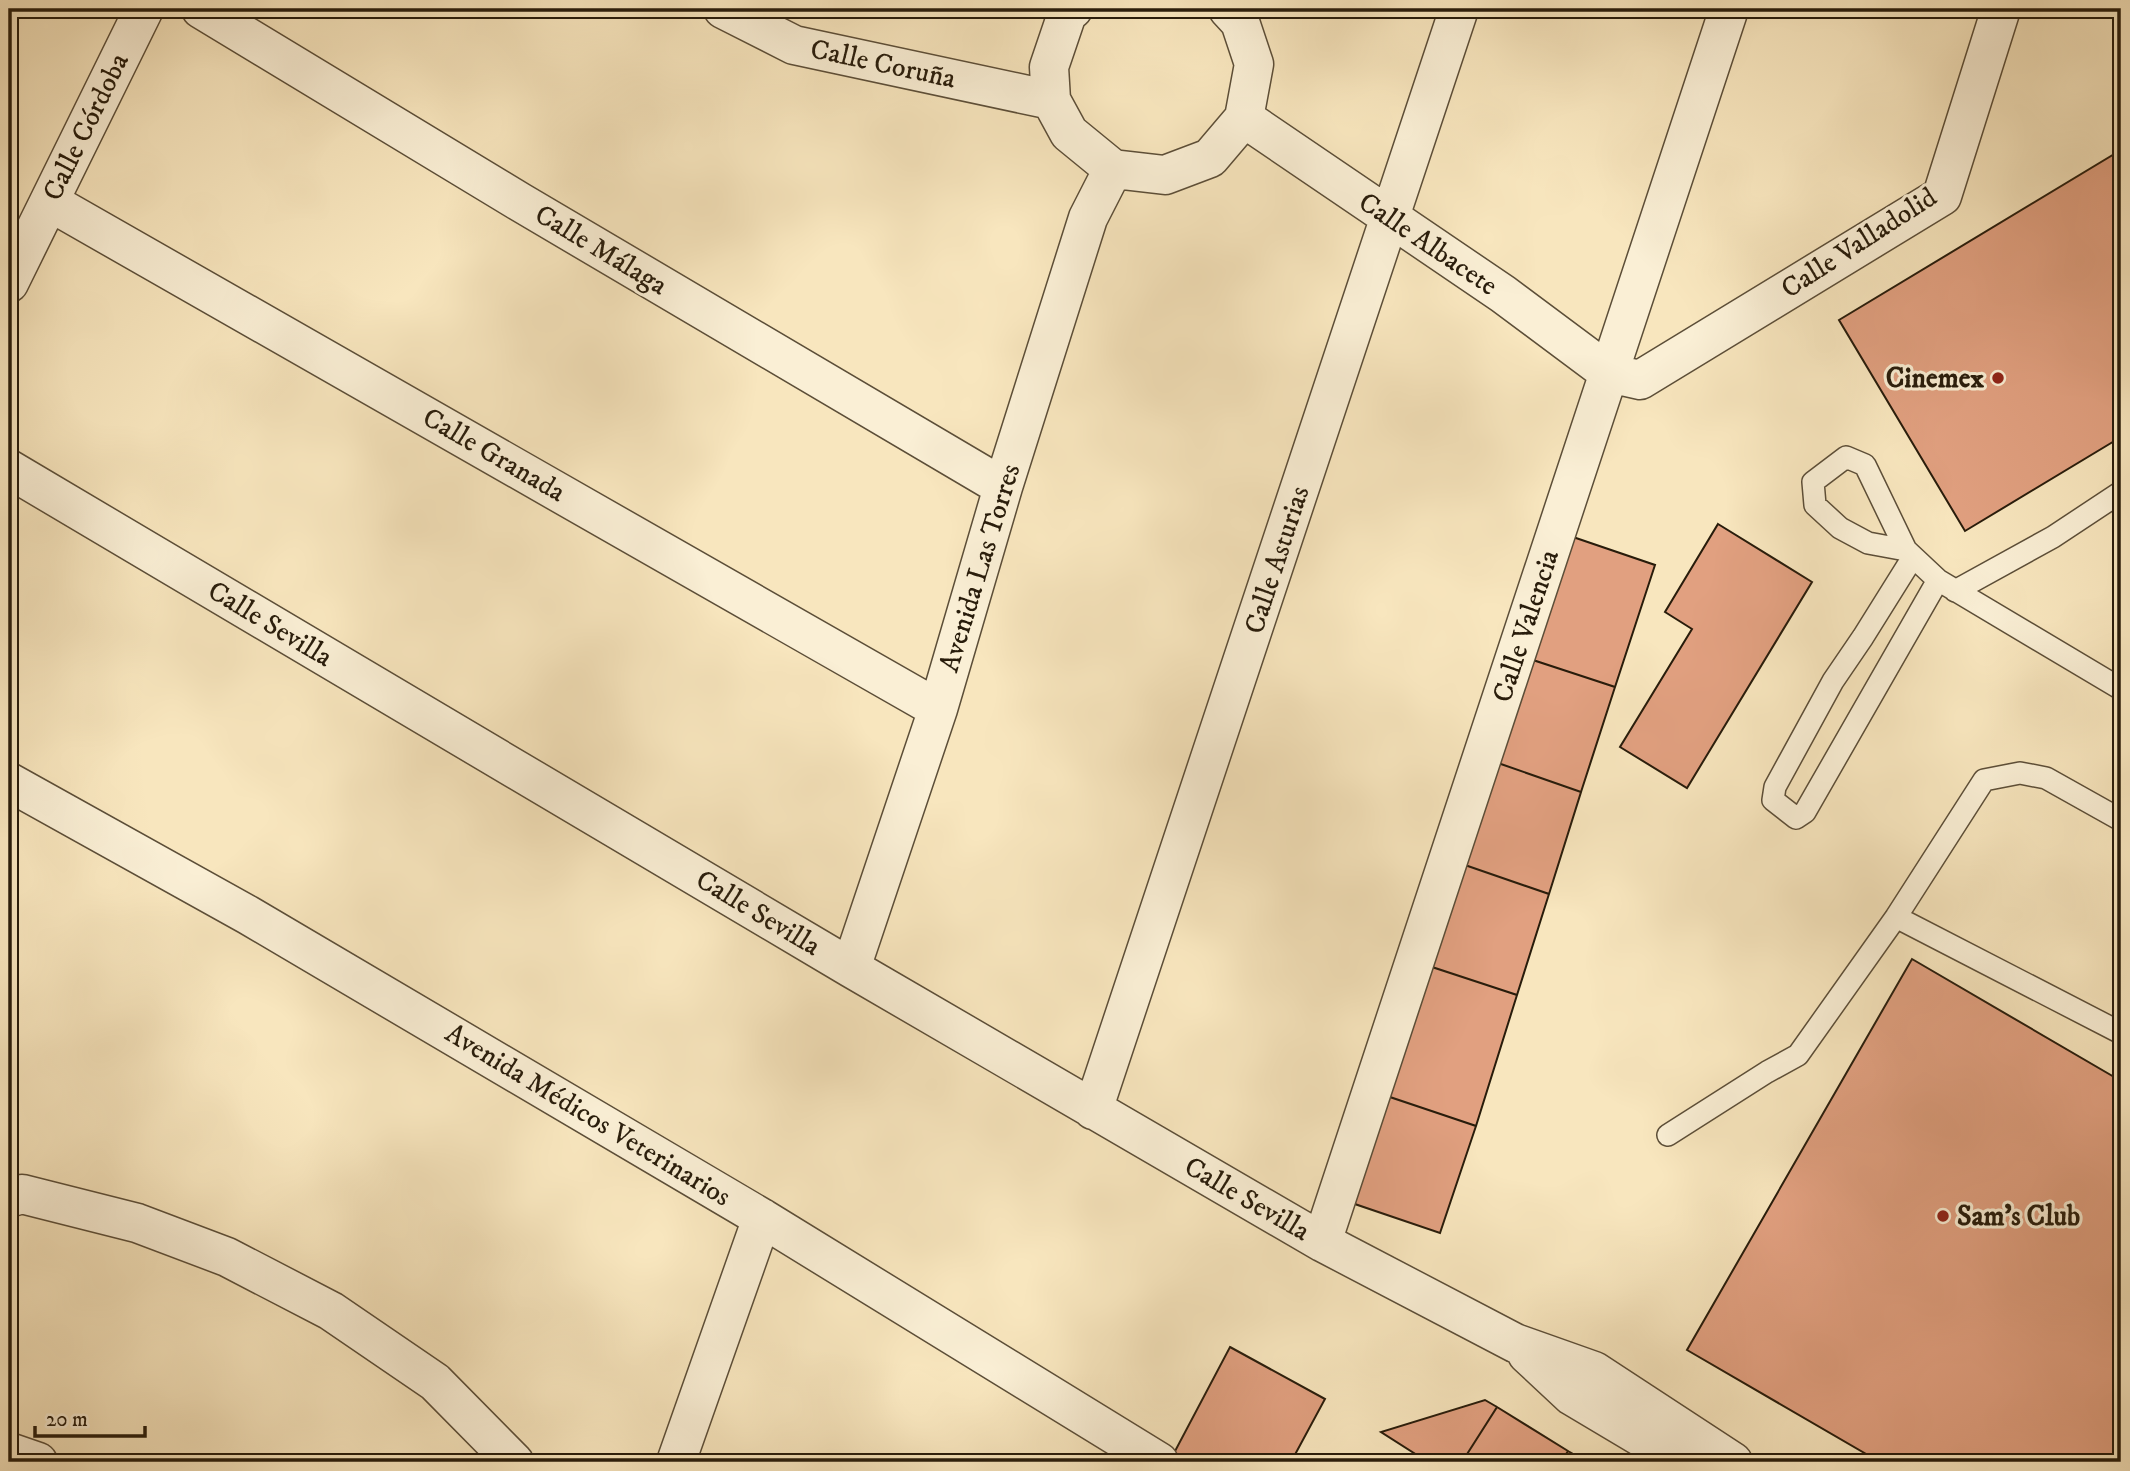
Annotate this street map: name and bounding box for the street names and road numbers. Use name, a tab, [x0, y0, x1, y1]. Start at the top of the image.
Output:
street label: Calle Coruña	[807, 32, 959, 96]
street label: Calle Córdoba	[35, 47, 137, 207]
street label: Calle Valladolid	[1775, 180, 1943, 306]
street label: Calle Albacete	[1352, 185, 1504, 303]
street label: Calle Málaga	[528, 197, 674, 303]
street label: Calle Granada	[416, 400, 572, 510]
street label: Avenida Las Torres	[932, 460, 1028, 676]
street label: Calle Asturias	[1237, 482, 1317, 638]
street label: Calle Valencia	[1485, 545, 1567, 707]
street label: Calle Sevilla	[201, 573, 339, 675]
street label: Calle Sevilla	[689, 862, 827, 964]
street label: Avenida Médicos Veterinarios	[439, 1016, 737, 1214]
street label: Calle Sevilla	[1178, 1149, 1316, 1249]

